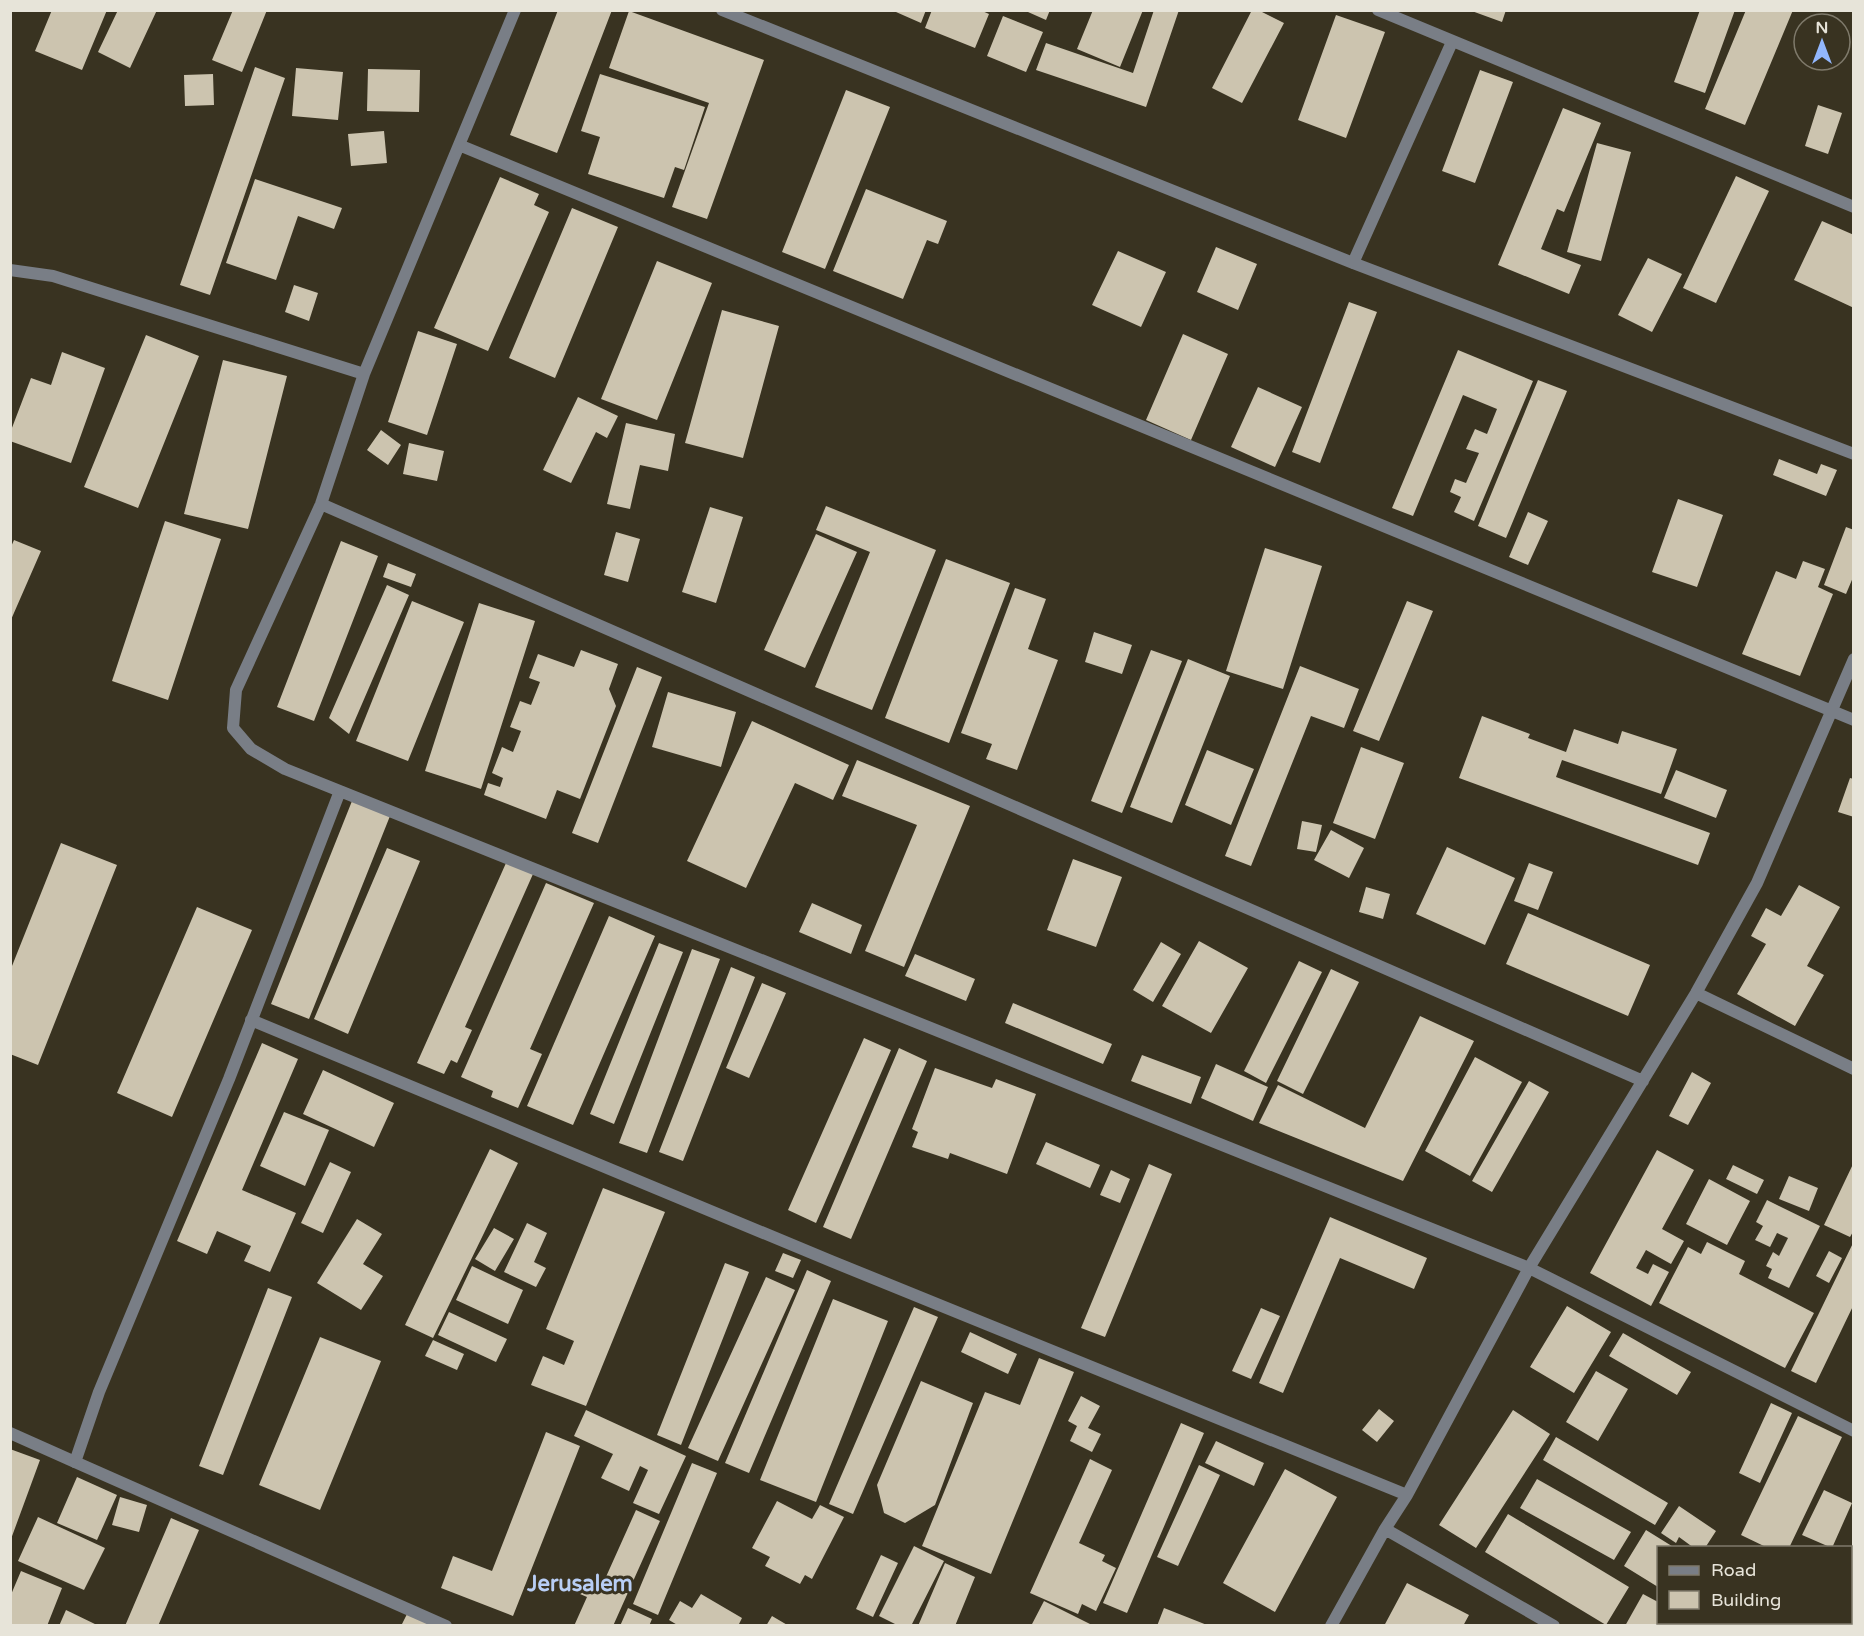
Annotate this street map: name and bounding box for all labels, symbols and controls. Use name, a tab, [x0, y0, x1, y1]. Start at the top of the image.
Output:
north arrow	[1792, 12, 1852, 72]
text: N	[1816, 18, 1828, 38]
legend	[1657, 1546, 1852, 1624]
text: Road	[1711, 1559, 1756, 1581]
district label: Jerusalem	[526, 1571, 633, 1597]
text: Building	[1711, 1589, 1781, 1611]

